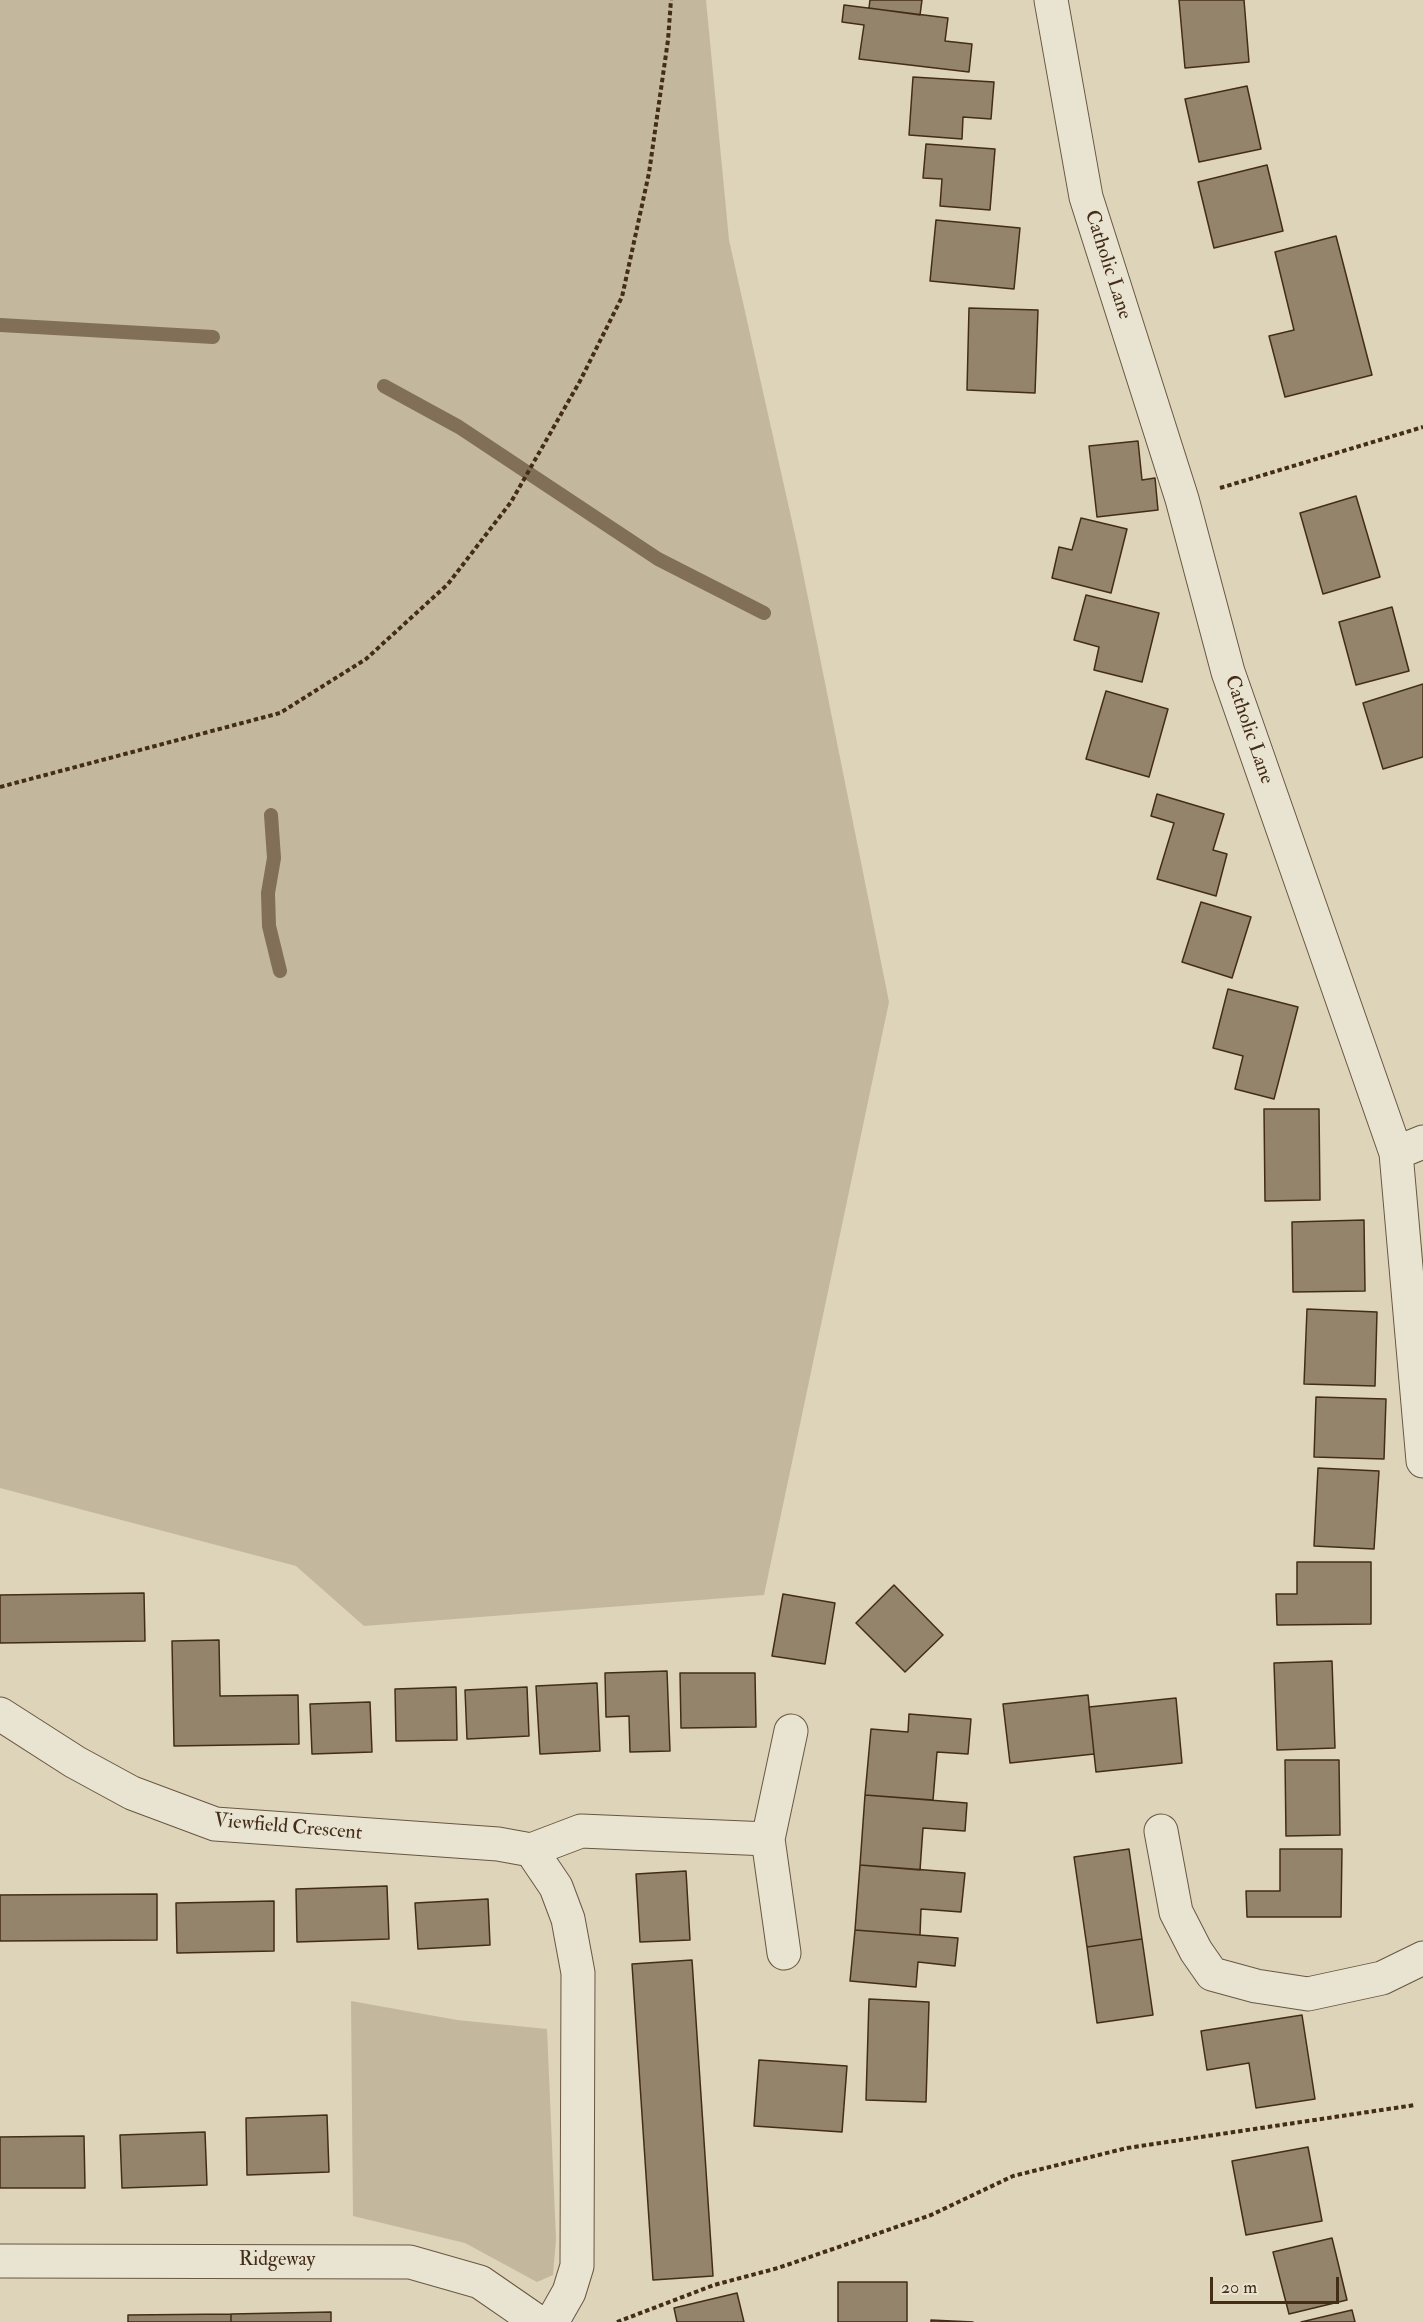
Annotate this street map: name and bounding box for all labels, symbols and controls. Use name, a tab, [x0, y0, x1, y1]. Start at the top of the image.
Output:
street label: Catholic Lane	[1078, 207, 1136, 323]
street label: Catholic Lane	[1218, 673, 1278, 787]
street label: Viewfield Crescent	[213, 1810, 363, 1846]
street label: Ridgeway	[239, 2249, 315, 2273]
scale bar	[1213, 2265, 1342, 2303]
text: 20 m	[1221, 2276, 1257, 2299]

